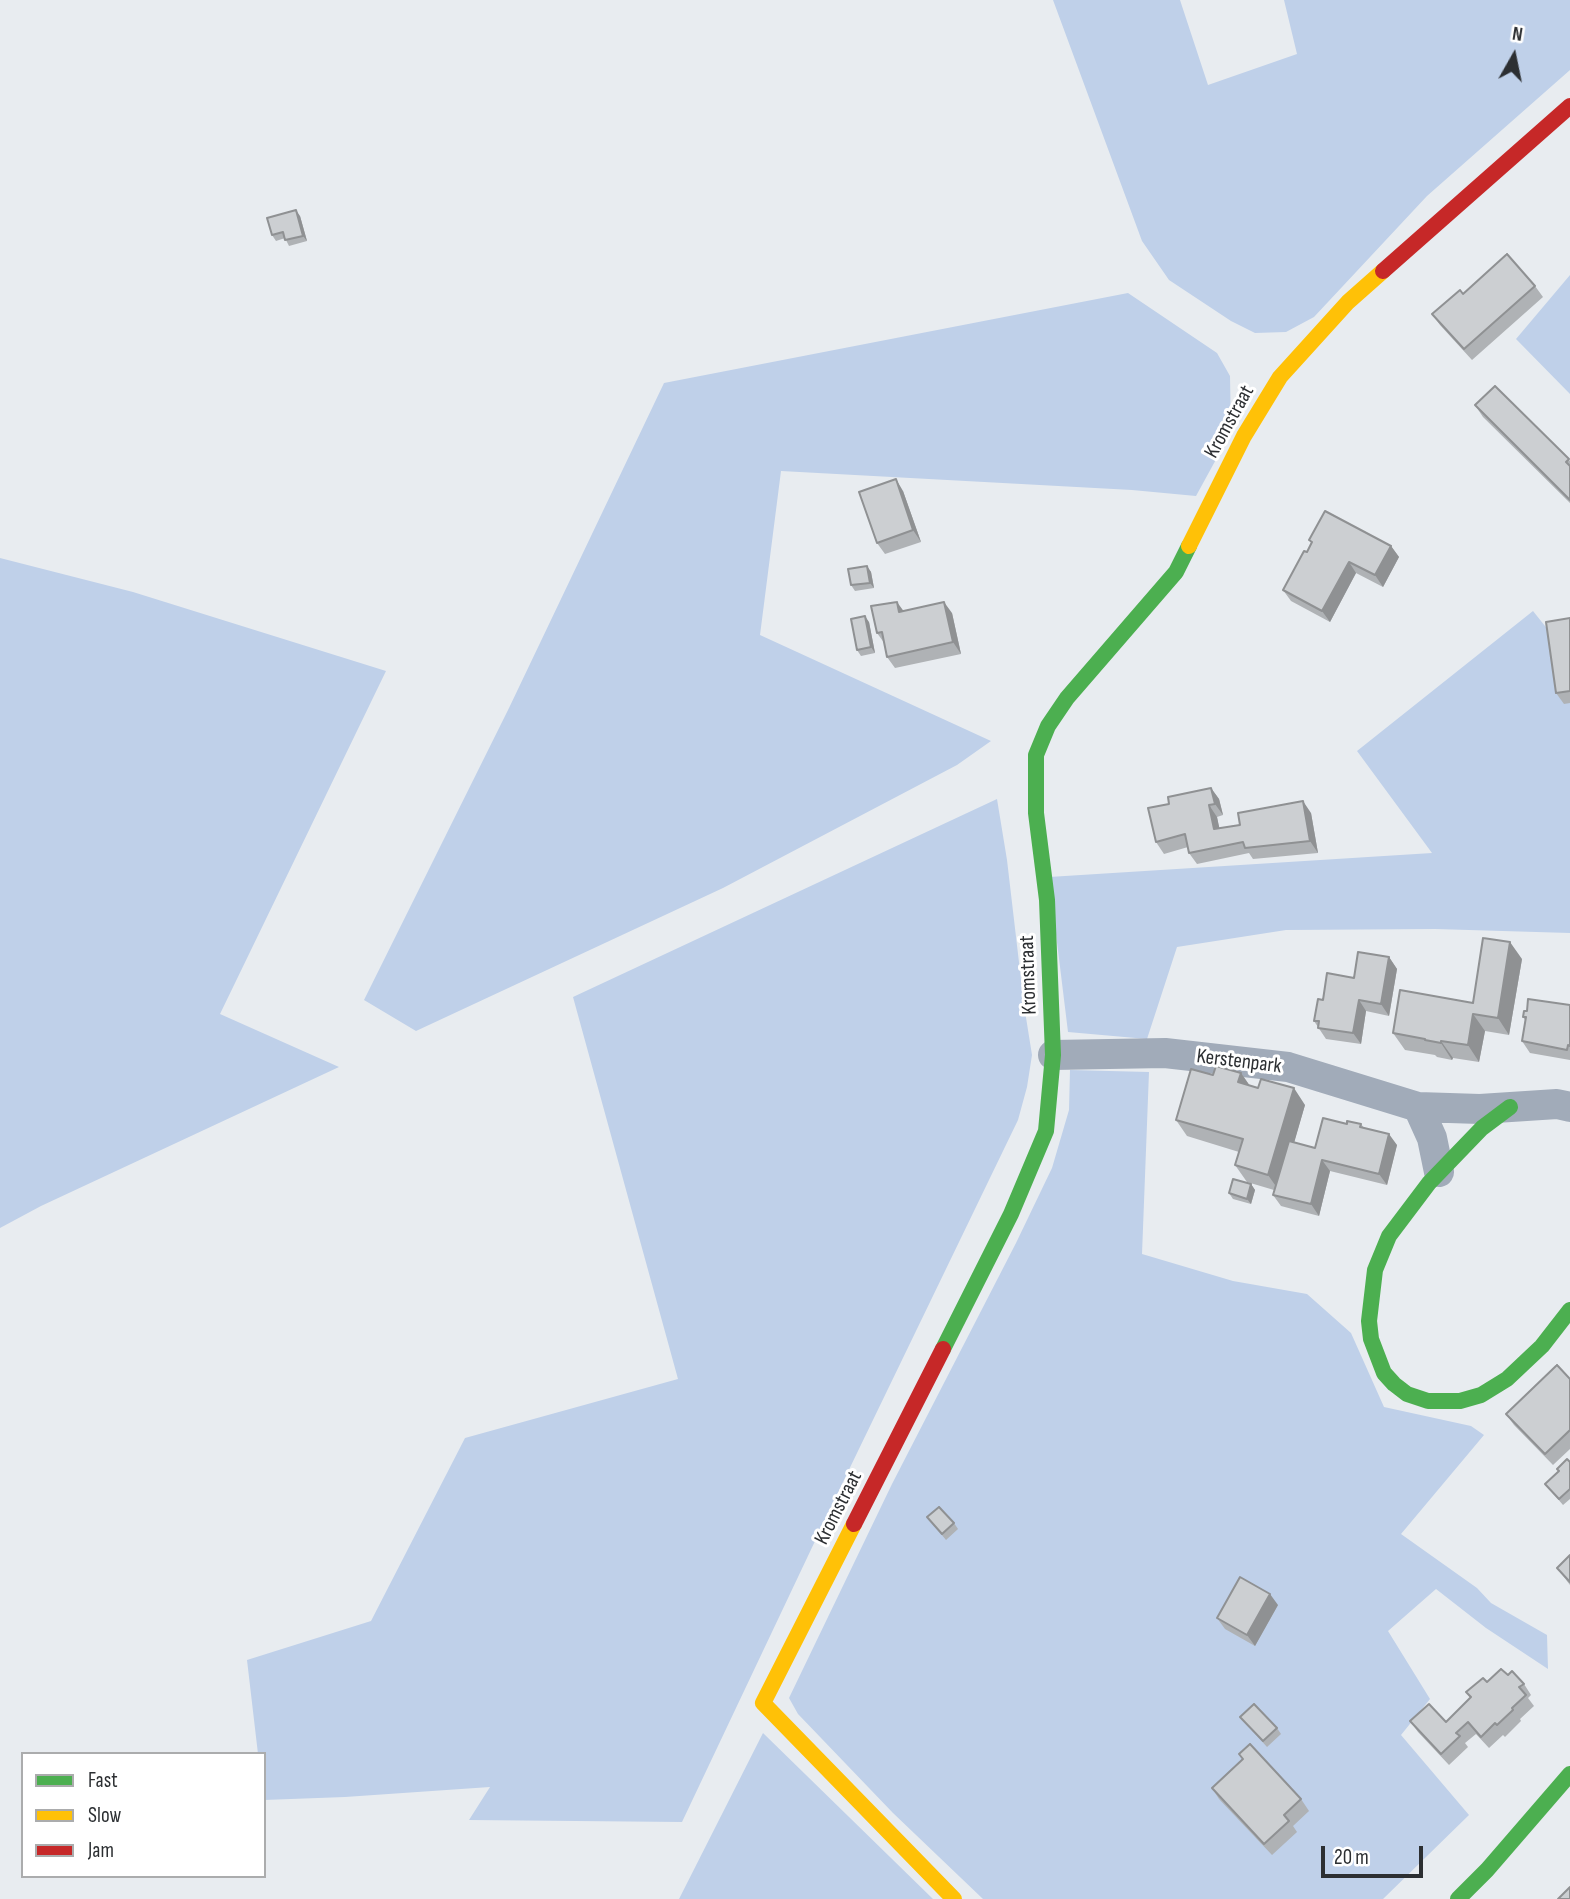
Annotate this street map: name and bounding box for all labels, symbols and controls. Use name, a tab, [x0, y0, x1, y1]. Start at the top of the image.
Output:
north arrow	[1479, 21, 1549, 91]
text: N	[1511, 23, 1524, 47]
street label: Kromstraat	[1200, 381, 1260, 463]
street label: Kromstraat	[1015, 935, 1043, 1015]
street label: Kerstenpark	[1195, 1044, 1283, 1080]
street label: Kromstraat	[810, 1467, 868, 1549]
legend	[21, 1752, 266, 1878]
text: Fast	[88, 1768, 118, 1793]
text: Slow	[88, 1803, 121, 1828]
scale bar	[1325, 1832, 1426, 1876]
text: Jam	[88, 1838, 114, 1863]
text: 20 m	[1334, 1845, 1369, 1870]

